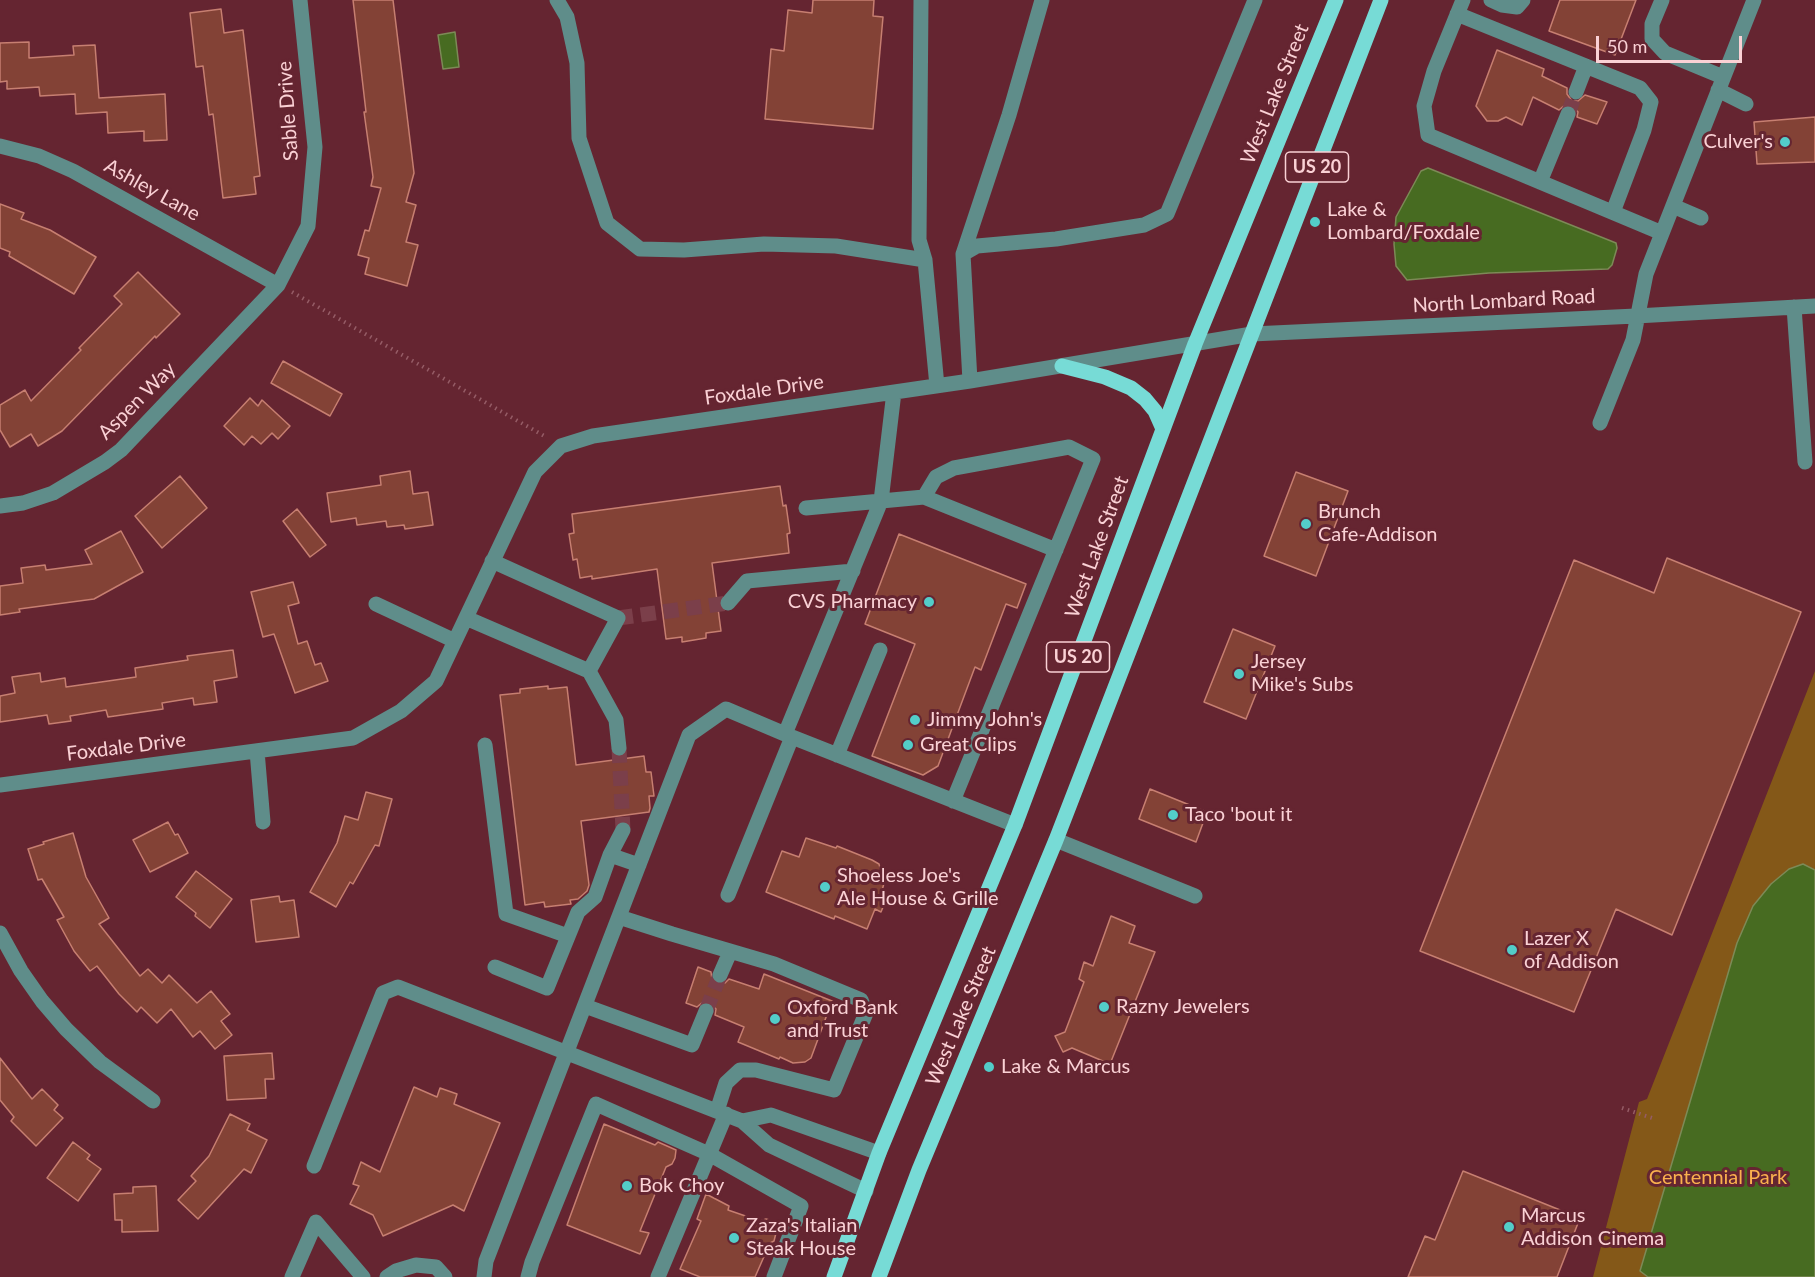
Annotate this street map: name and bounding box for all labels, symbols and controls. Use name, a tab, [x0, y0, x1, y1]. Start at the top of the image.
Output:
street label: West Lake Street	[1236, 20, 1314, 168]
scale bar	[1599, 24, 1744, 62]
text: 50 m	[1607, 35, 1647, 57]
street label: Sable Drive	[273, 60, 303, 162]
place label: Culver's	[1703, 130, 1773, 154]
marker: Culver's	[1778, 135, 1792, 149]
road number: US 20	[1286, 152, 1348, 182]
street label: Ashley Lane	[100, 154, 204, 226]
place label: Lake & Lombard/Foxdale	[1327, 198, 1480, 245]
marker: Lake & Lombard/Foxdale	[1308, 215, 1322, 229]
street label: North Lombard Road	[1412, 284, 1596, 318]
street label: Aspen Way	[93, 357, 181, 445]
street label: Foxdale Drive	[703, 370, 825, 410]
street label: West Lake Street	[1060, 473, 1134, 621]
place label: Brunch Cafe-Addison	[1318, 500, 1437, 547]
marker: Brunch Cafe-Addison	[1299, 517, 1313, 531]
place label: CVS Pharmacy	[788, 590, 917, 614]
marker: CVS Pharmacy	[922, 595, 936, 609]
road number: US 20	[1046, 642, 1110, 672]
place label: Jersey Mike's Subs	[1251, 650, 1353, 697]
marker: Jersey Mike's Subs	[1232, 667, 1246, 681]
place label: Jimmy John's	[927, 708, 1042, 732]
marker: Jimmy John's	[908, 713, 922, 727]
street label: Foxdale Drive	[65, 728, 187, 766]
place label: Great Clips	[920, 733, 1017, 757]
marker: Great Clips	[901, 738, 915, 752]
place label: Taco 'bout it	[1185, 803, 1292, 827]
marker: Taco 'bout it	[1166, 808, 1180, 822]
place label: Shoeless Joe's Ale House & Grille	[837, 864, 999, 911]
marker: Shoeless Joe's Ale House & Grille	[818, 880, 832, 894]
place label: Lazer X of Addison	[1524, 927, 1619, 974]
street label: West Lake Street	[921, 943, 1001, 1089]
marker: Lazer X of Addison	[1505, 943, 1519, 957]
place label: Razny Jewelers	[1116, 995, 1250, 1019]
place label: Oxford Bank and Trust	[787, 996, 898, 1043]
marker: Razny Jewelers	[1097, 1000, 1111, 1014]
marker: Oxford Bank and Trust	[768, 1012, 782, 1026]
place label: Lake & Marcus	[1001, 1055, 1130, 1079]
marker: Lake & Marcus	[982, 1060, 996, 1074]
park label: Centennial Park	[1649, 1166, 1787, 1190]
place label: Bok Choy	[639, 1174, 724, 1198]
marker: Bok Choy	[620, 1179, 634, 1193]
place label: Marcus Addison Cinema	[1521, 1204, 1664, 1251]
place label: Zaza's Italian Steak House	[746, 1214, 857, 1261]
marker: Marcus Addison Cinema	[1502, 1220, 1516, 1234]
marker: Zaza's Italian Steak House	[727, 1231, 741, 1245]

